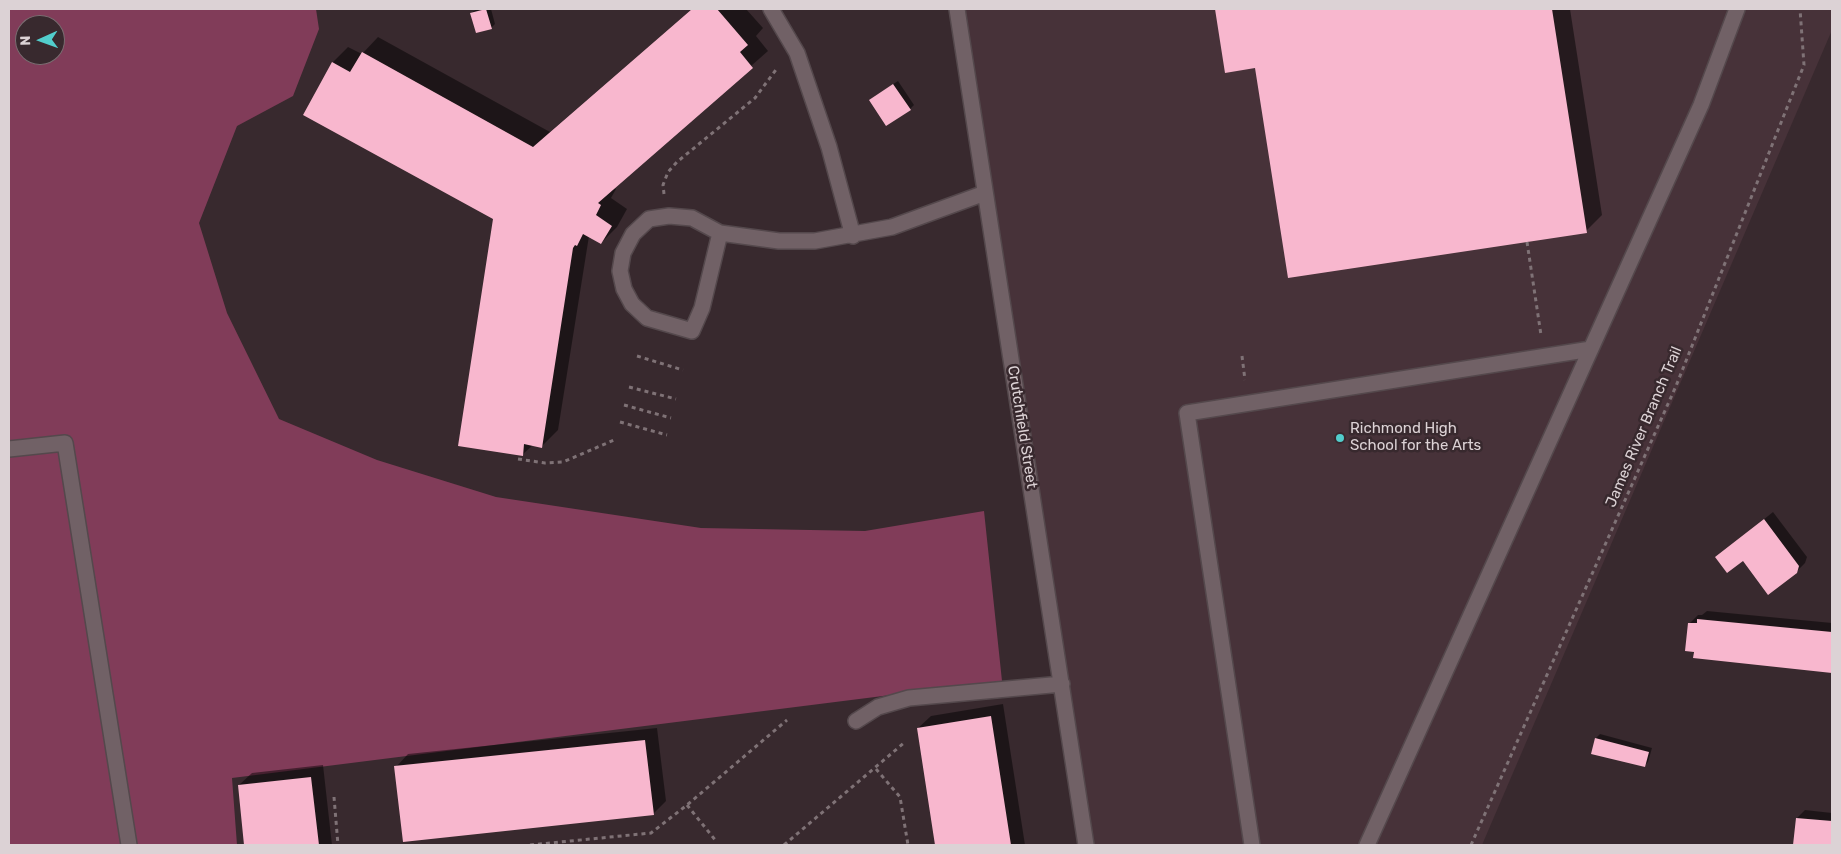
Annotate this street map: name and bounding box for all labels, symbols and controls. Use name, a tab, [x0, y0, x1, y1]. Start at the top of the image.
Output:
north arrow	[15, 15, 65, 65]
text: N	[17, 35, 34, 46]
street label: James River Branch Trail	[1602, 344, 1686, 510]
street label: Crutchfield Street	[1003, 364, 1041, 490]
place label: Richmond High School for the Arts	[1350, 420, 1481, 455]
marker: Richmond High School for the Arts	[1334, 432, 1346, 444]

